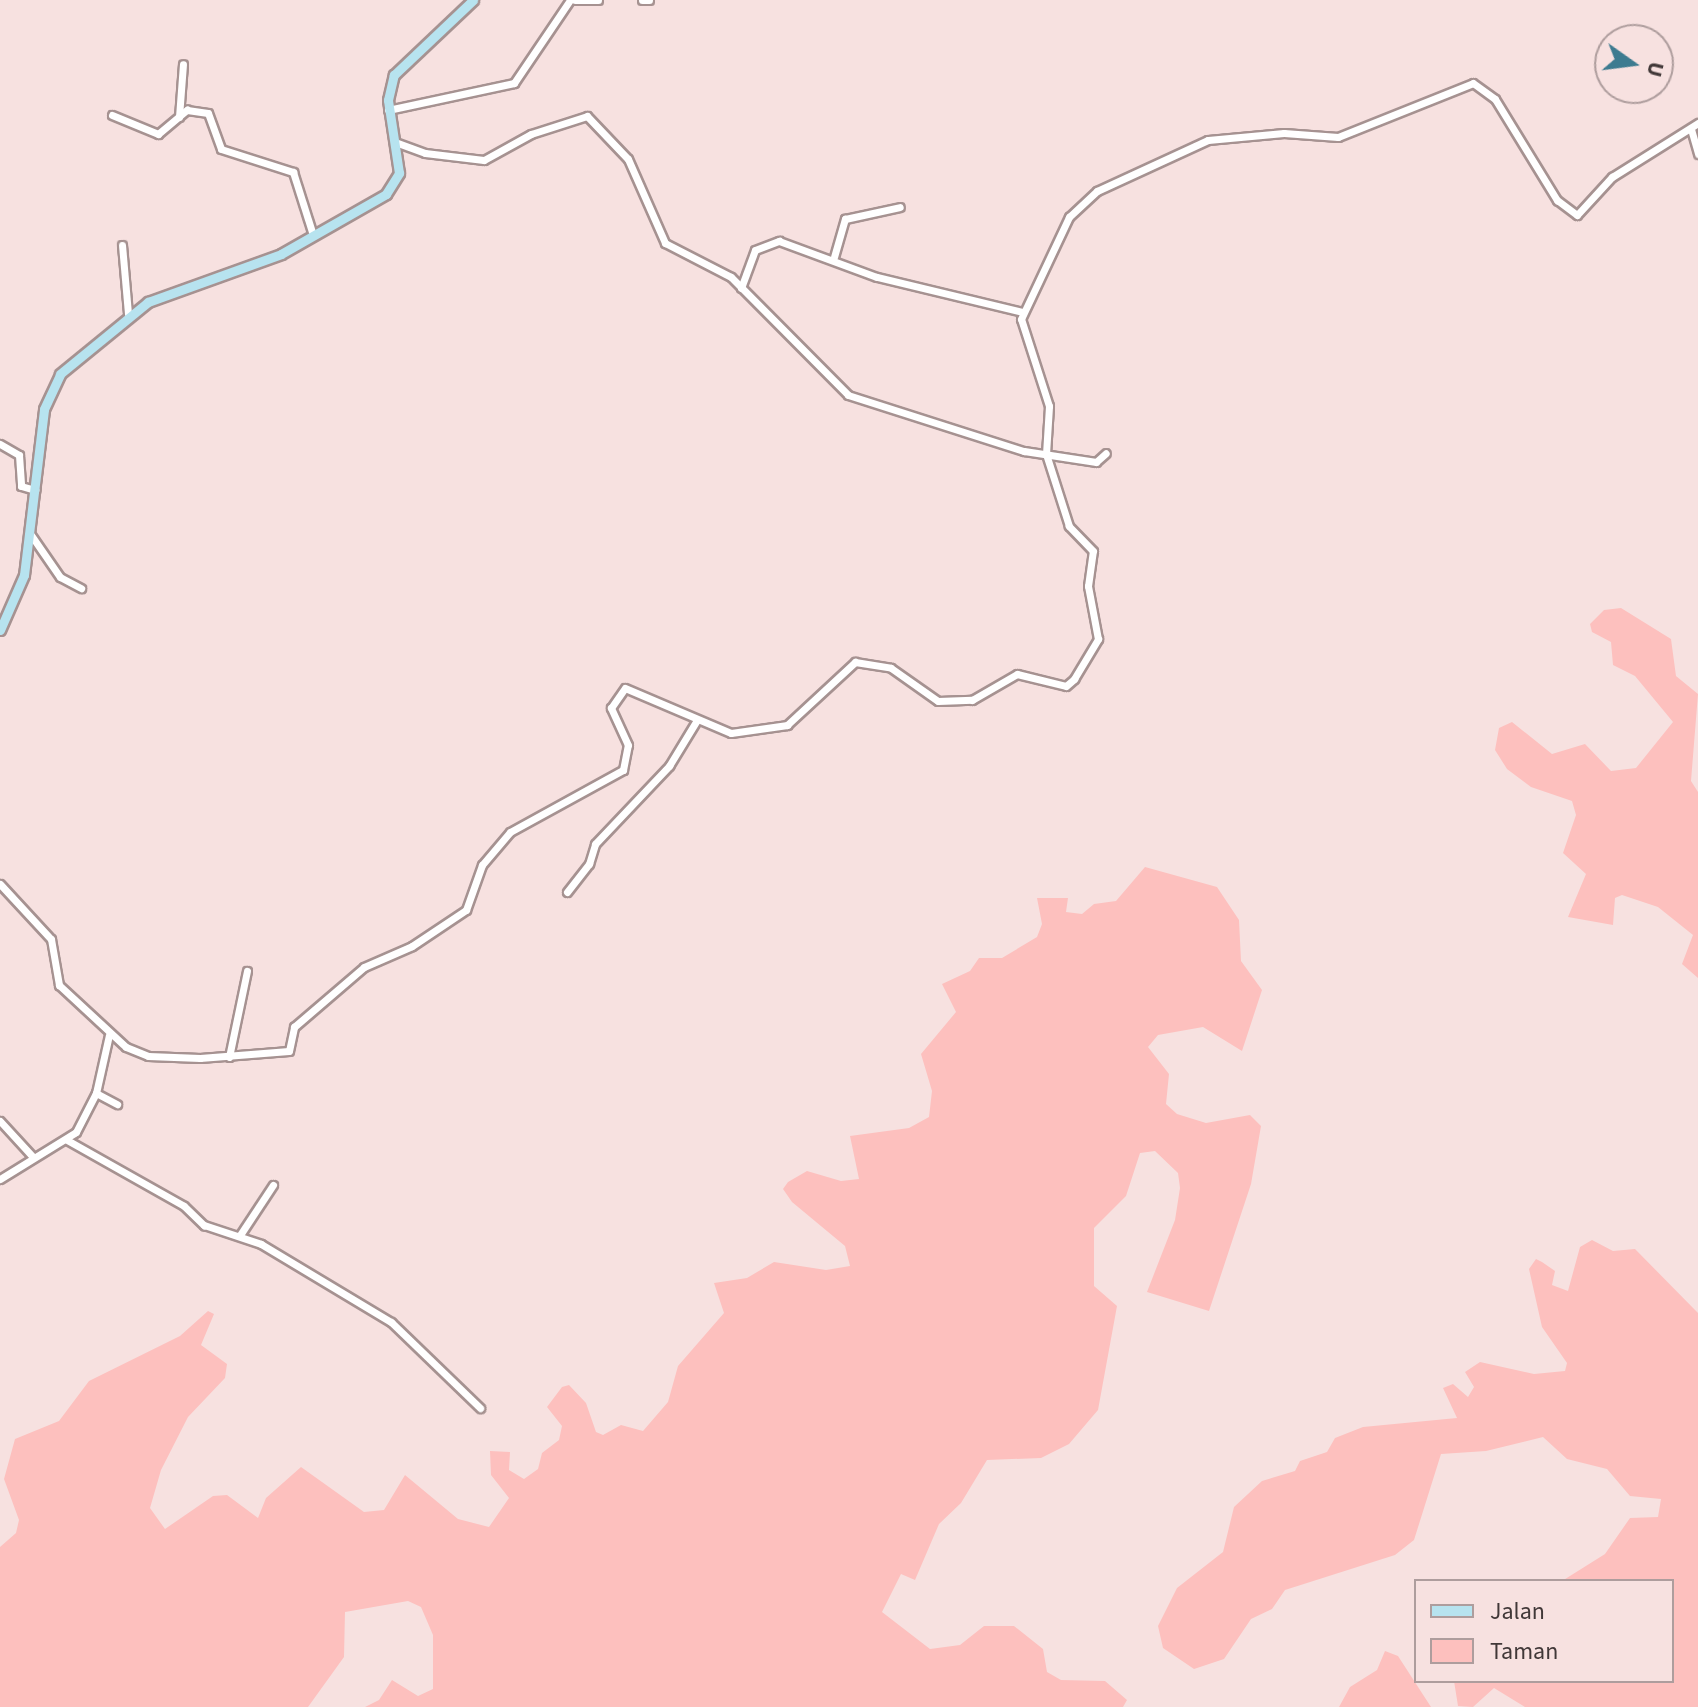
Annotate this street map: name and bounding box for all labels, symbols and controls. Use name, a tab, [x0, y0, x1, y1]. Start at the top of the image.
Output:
north arrow	[1594, 24, 1674, 104]
text: U	[1638, 58, 1673, 80]
legend	[1414, 1579, 1674, 1683]
text: Jalan	[1490, 1594, 1545, 1629]
text: Taman	[1490, 1634, 1558, 1669]

